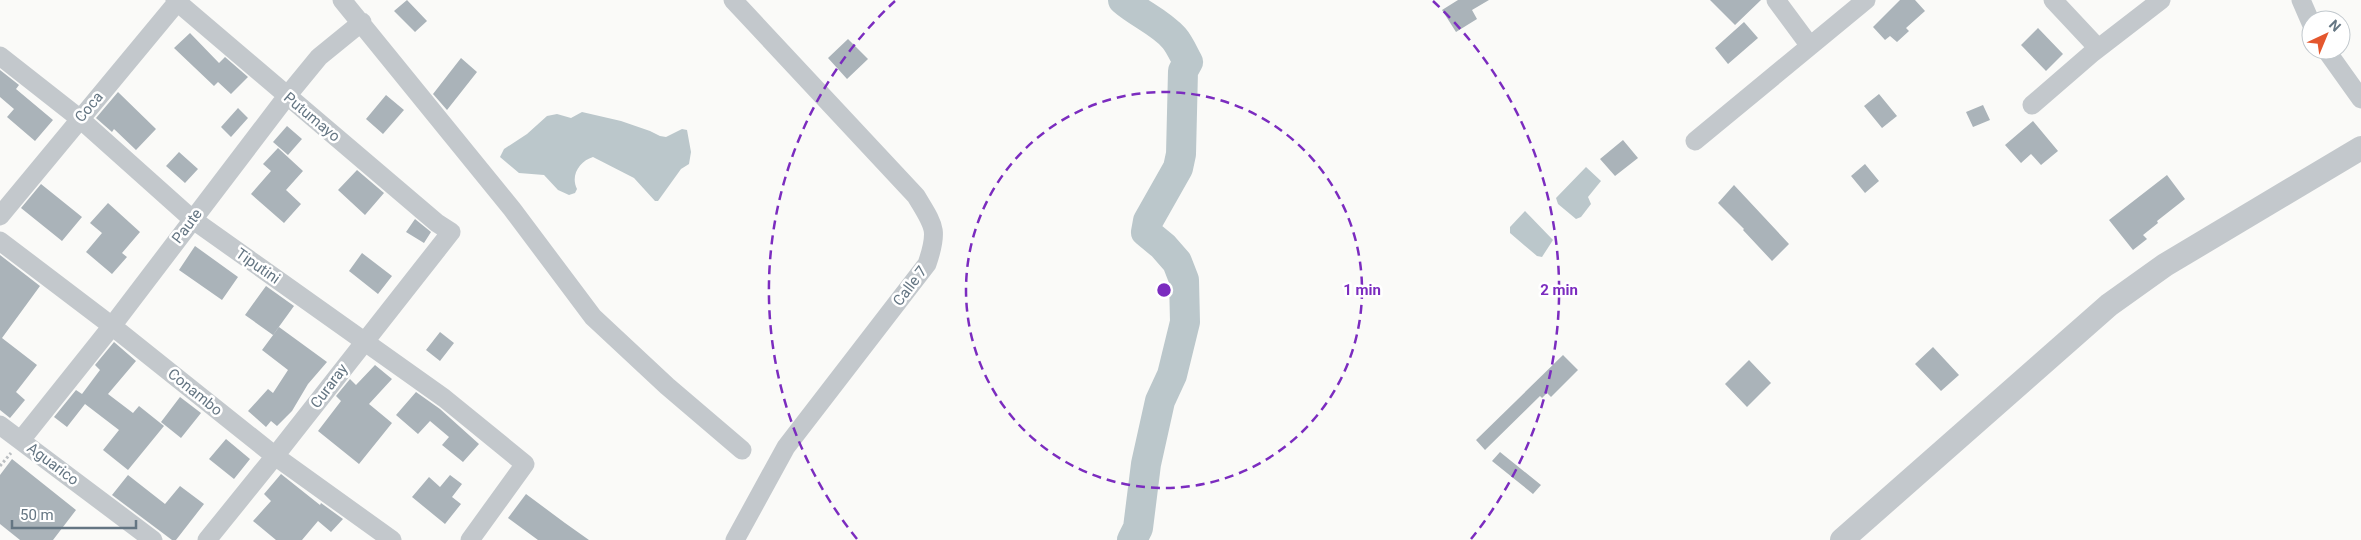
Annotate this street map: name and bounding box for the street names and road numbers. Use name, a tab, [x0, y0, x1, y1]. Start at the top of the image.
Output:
street label: Coca	[71, 88, 107, 126]
street label: Putumayo	[280, 88, 344, 146]
street label: Paute	[168, 205, 206, 247]
street label: Tiputini	[232, 244, 284, 288]
street label: Calle 7	[889, 262, 931, 310]
street label: Curaray	[306, 360, 352, 412]
street label: Conambo	[164, 365, 226, 419]
street label: Aguarico	[24, 439, 82, 489]

